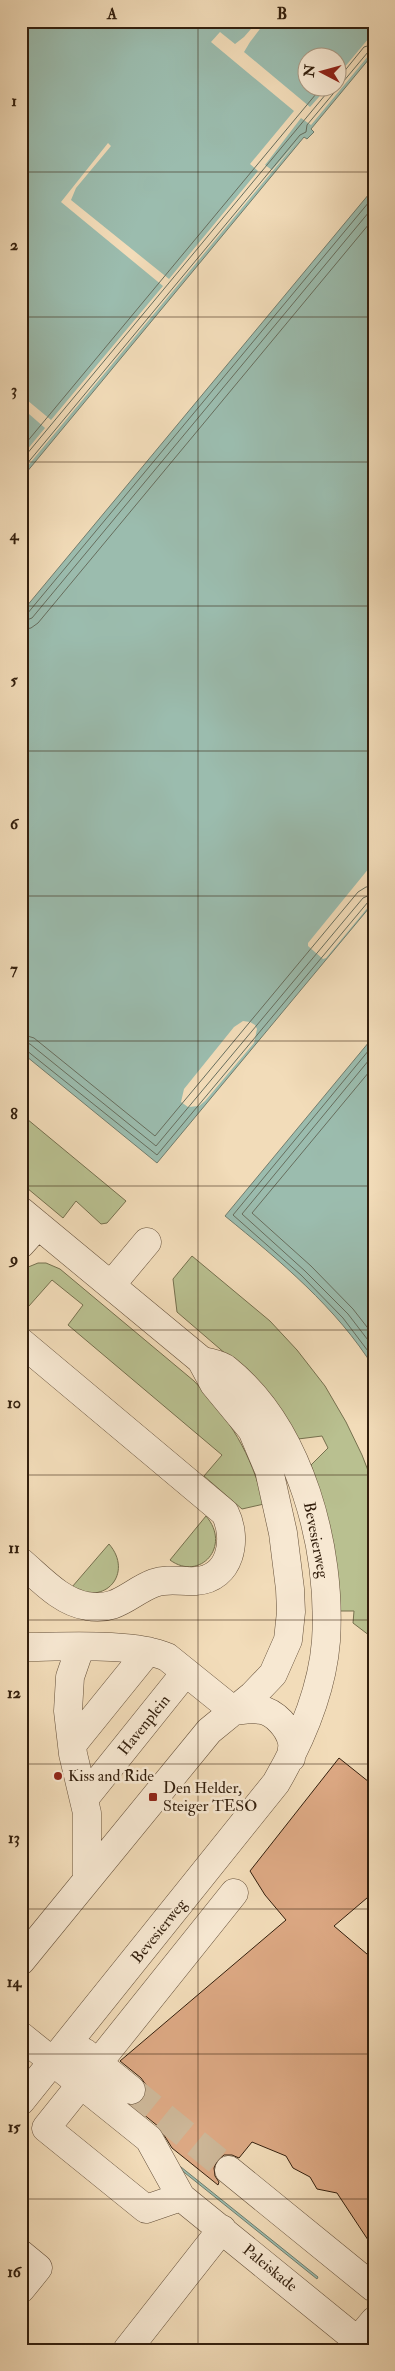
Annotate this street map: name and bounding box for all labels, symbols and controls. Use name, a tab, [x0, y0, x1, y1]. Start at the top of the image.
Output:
text: A	[106, 4, 118, 24]
text: B	[277, 4, 287, 24]
north arrow	[298, 48, 348, 98]
text: N	[300, 63, 319, 79]
text: 1	[11, 91, 17, 111]
text: 2	[10, 235, 18, 255]
text: 3	[11, 380, 17, 400]
text: 4	[9, 525, 20, 545]
text: 5	[10, 670, 18, 690]
text: 6	[10, 814, 20, 834]
text: 7	[10, 959, 18, 979]
text: 8	[10, 1104, 18, 1124]
text: 9	[8, 1249, 18, 1269]
text: 10	[7, 1393, 21, 1413]
street label: Bevesierweg	[299, 1500, 333, 1581]
text: 11	[8, 1538, 20, 1558]
text: 12	[7, 1683, 21, 1703]
street label: Havenplein	[113, 1691, 175, 1760]
place label: Kiss and Ride	[68, 1766, 154, 1786]
marker: Kiss and Ride	[52, 1770, 64, 1782]
place label: Den Helder, Steiger TESO	[163, 1778, 257, 1816]
marker: Den Helder, Steiger TESO	[147, 1791, 159, 1803]
text: 13	[8, 1828, 20, 1848]
street label: Bevesierweg	[127, 1894, 192, 1967]
text: 14	[7, 1972, 23, 1992]
text: 15	[8, 2117, 21, 2137]
street label: Paleiskade	[239, 2240, 302, 2296]
text: 16	[7, 2262, 23, 2282]

